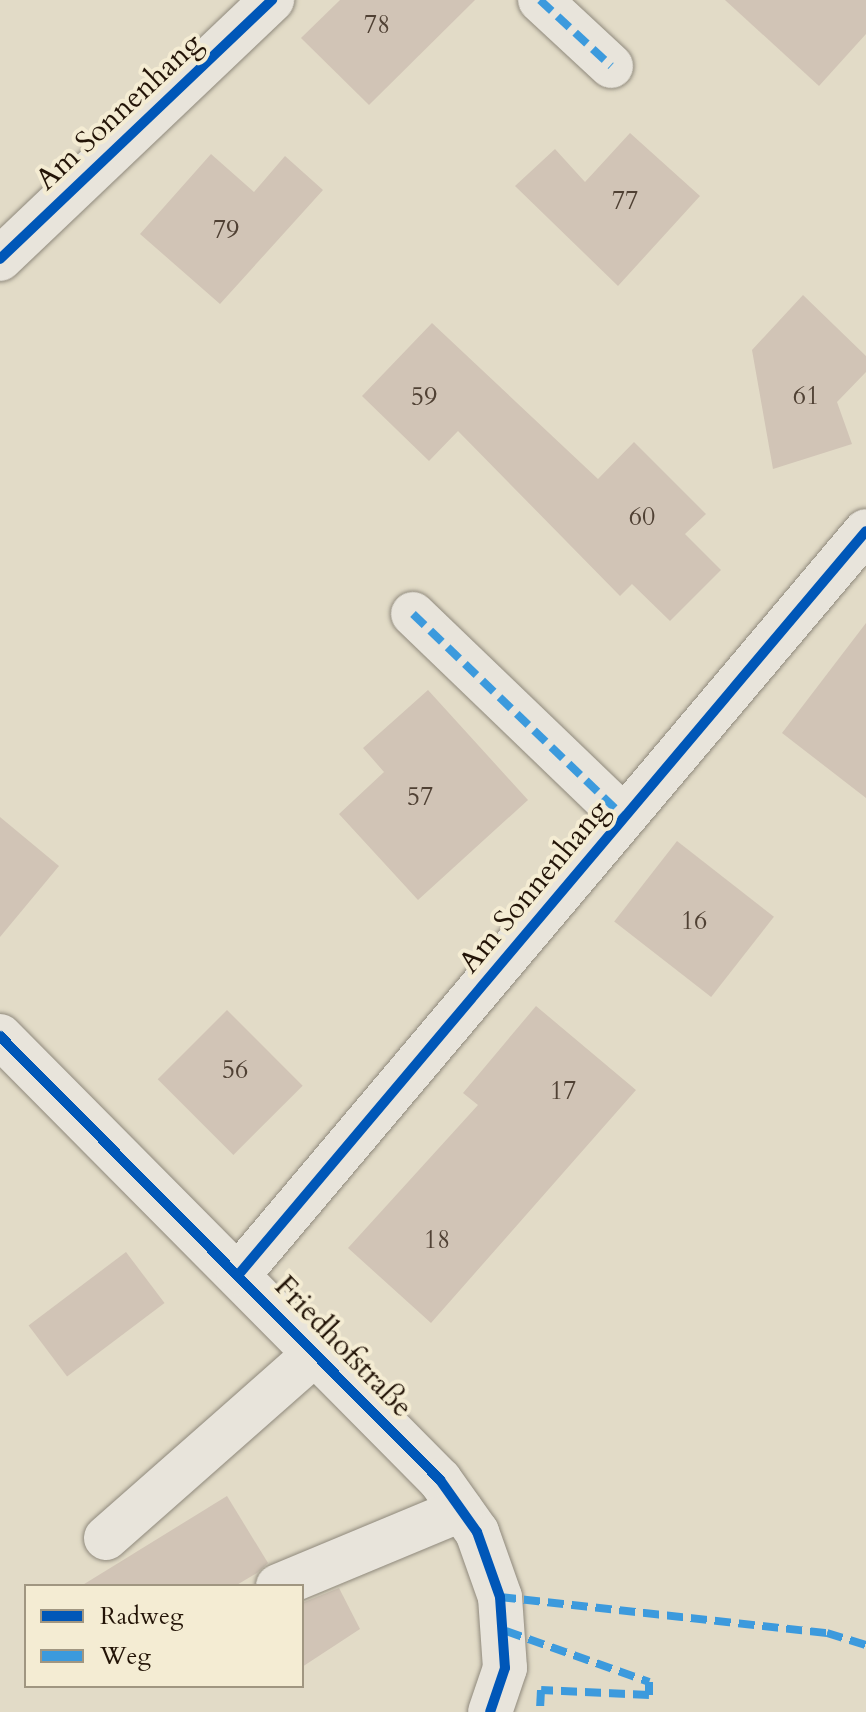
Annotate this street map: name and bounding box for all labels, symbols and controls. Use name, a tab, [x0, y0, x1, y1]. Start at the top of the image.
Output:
house number: 78	[364, 9, 390, 41]
street label: Am Sonnenhang	[28, 26, 210, 198]
house number: 77	[612, 185, 638, 217]
house number: 79	[213, 214, 239, 246]
house number: 61	[793, 380, 819, 412]
house number: 59	[411, 381, 437, 413]
house number: 60	[629, 501, 655, 533]
house number: 57	[407, 781, 433, 813]
street label: Am Sonnenhang	[451, 793, 617, 981]
house number: 16	[681, 905, 707, 937]
house number: 56	[222, 1054, 248, 1086]
house number: 17	[550, 1075, 576, 1107]
house number: 18	[424, 1224, 450, 1256]
street label: Friedhofstraße	[267, 1269, 419, 1425]
legend	[24, 1584, 304, 1688]
text: Radweg	[100, 1600, 183, 1633]
text: Weg	[100, 1640, 151, 1673]

